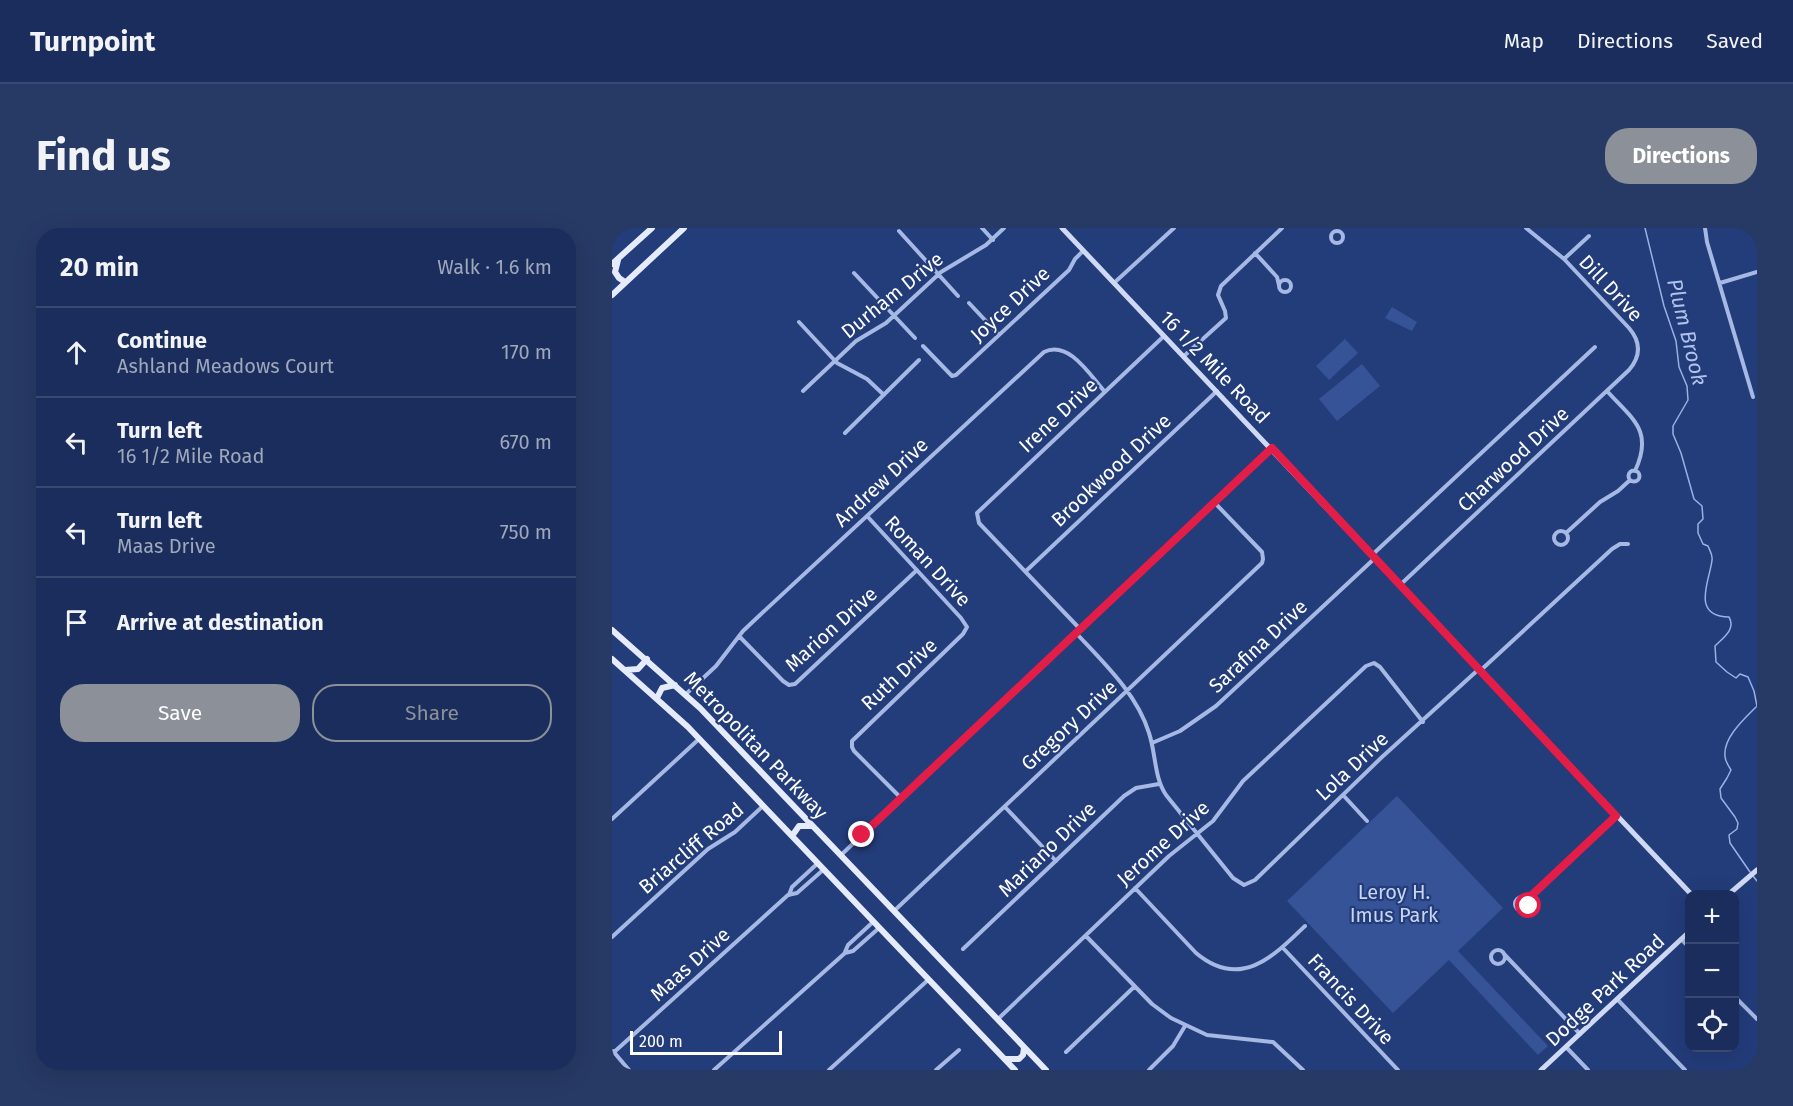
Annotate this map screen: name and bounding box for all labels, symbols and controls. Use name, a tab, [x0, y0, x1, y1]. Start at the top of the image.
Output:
text: Turnpoint	[30, 25, 155, 58]
text: Map	[1504, 28, 1544, 54]
text: Directions	[1577, 28, 1673, 54]
text: Saved	[1706, 28, 1763, 54]
button: Directions	[1605, 128, 1757, 184]
text: Find us	[36, 131, 171, 181]
street label: Durham Drive	[836, 247, 948, 343]
street label: Dill Drive	[1574, 250, 1648, 326]
text: 20 min	[60, 252, 139, 283]
text: Walk · 1.6 km	[437, 255, 552, 279]
street label: Joyce Drive	[965, 261, 1055, 347]
water label: Plum Brook	[1661, 276, 1713, 388]
street label: 16 1/2 Mile Road	[1155, 306, 1275, 428]
text: Continue	[117, 327, 207, 354]
icon: ahead	[60, 336, 93, 369]
text: 170 m	[501, 340, 552, 364]
text: Ashland Meadows Court	[117, 354, 334, 378]
street label: Irene Drive	[1014, 373, 1102, 457]
street label: Charwood Drive	[1452, 401, 1574, 517]
street label: Brookwood Drive	[1046, 408, 1176, 532]
text: Turn left	[117, 417, 202, 444]
icon: left	[60, 426, 93, 459]
text: 670 m	[500, 430, 552, 454]
street label: Andrew Drive	[829, 432, 933, 532]
text: 16 1/2 Mile Road	[117, 444, 264, 468]
text: Turn left	[117, 507, 202, 534]
street label: Roman Drive	[880, 511, 976, 611]
icon: left	[60, 516, 93, 549]
text: 750 m	[500, 520, 552, 544]
text: Maas Drive	[117, 534, 216, 558]
street label: Marion Drive	[780, 581, 882, 677]
street label: Sarafina Drive	[1204, 594, 1312, 698]
icon: arrive	[60, 606, 93, 639]
text: Arrive at destination	[117, 609, 324, 636]
street label: Ruth Drive	[856, 633, 942, 715]
street label: Metropolitan Parkway	[679, 666, 833, 824]
street label: Gregory Drive	[1016, 675, 1122, 775]
button: Save	[60, 684, 300, 742]
button: Share	[312, 684, 552, 742]
street label: Lola Drive	[1311, 727, 1393, 805]
street label: Jerome Drive	[1112, 795, 1214, 891]
street label: Briarcliff Road	[634, 797, 748, 899]
street label: Mariano Drive	[993, 797, 1101, 901]
route end	[848, 821, 874, 847]
park label: Leroy H. Imus Park	[1350, 880, 1439, 927]
map controls	[1685, 890, 1739, 1052]
button: +	[1685, 890, 1739, 944]
route start	[1515, 892, 1541, 918]
street label: Maas Drive	[645, 922, 735, 1006]
street label: Dodge Park Road	[1541, 929, 1669, 1051]
button: −	[1685, 944, 1739, 998]
street label: Francis Drive	[1303, 949, 1399, 1049]
button: locate	[1685, 998, 1739, 1052]
scale bar	[630, 1028, 782, 1056]
text: 200 m	[639, 1032, 683, 1051]

